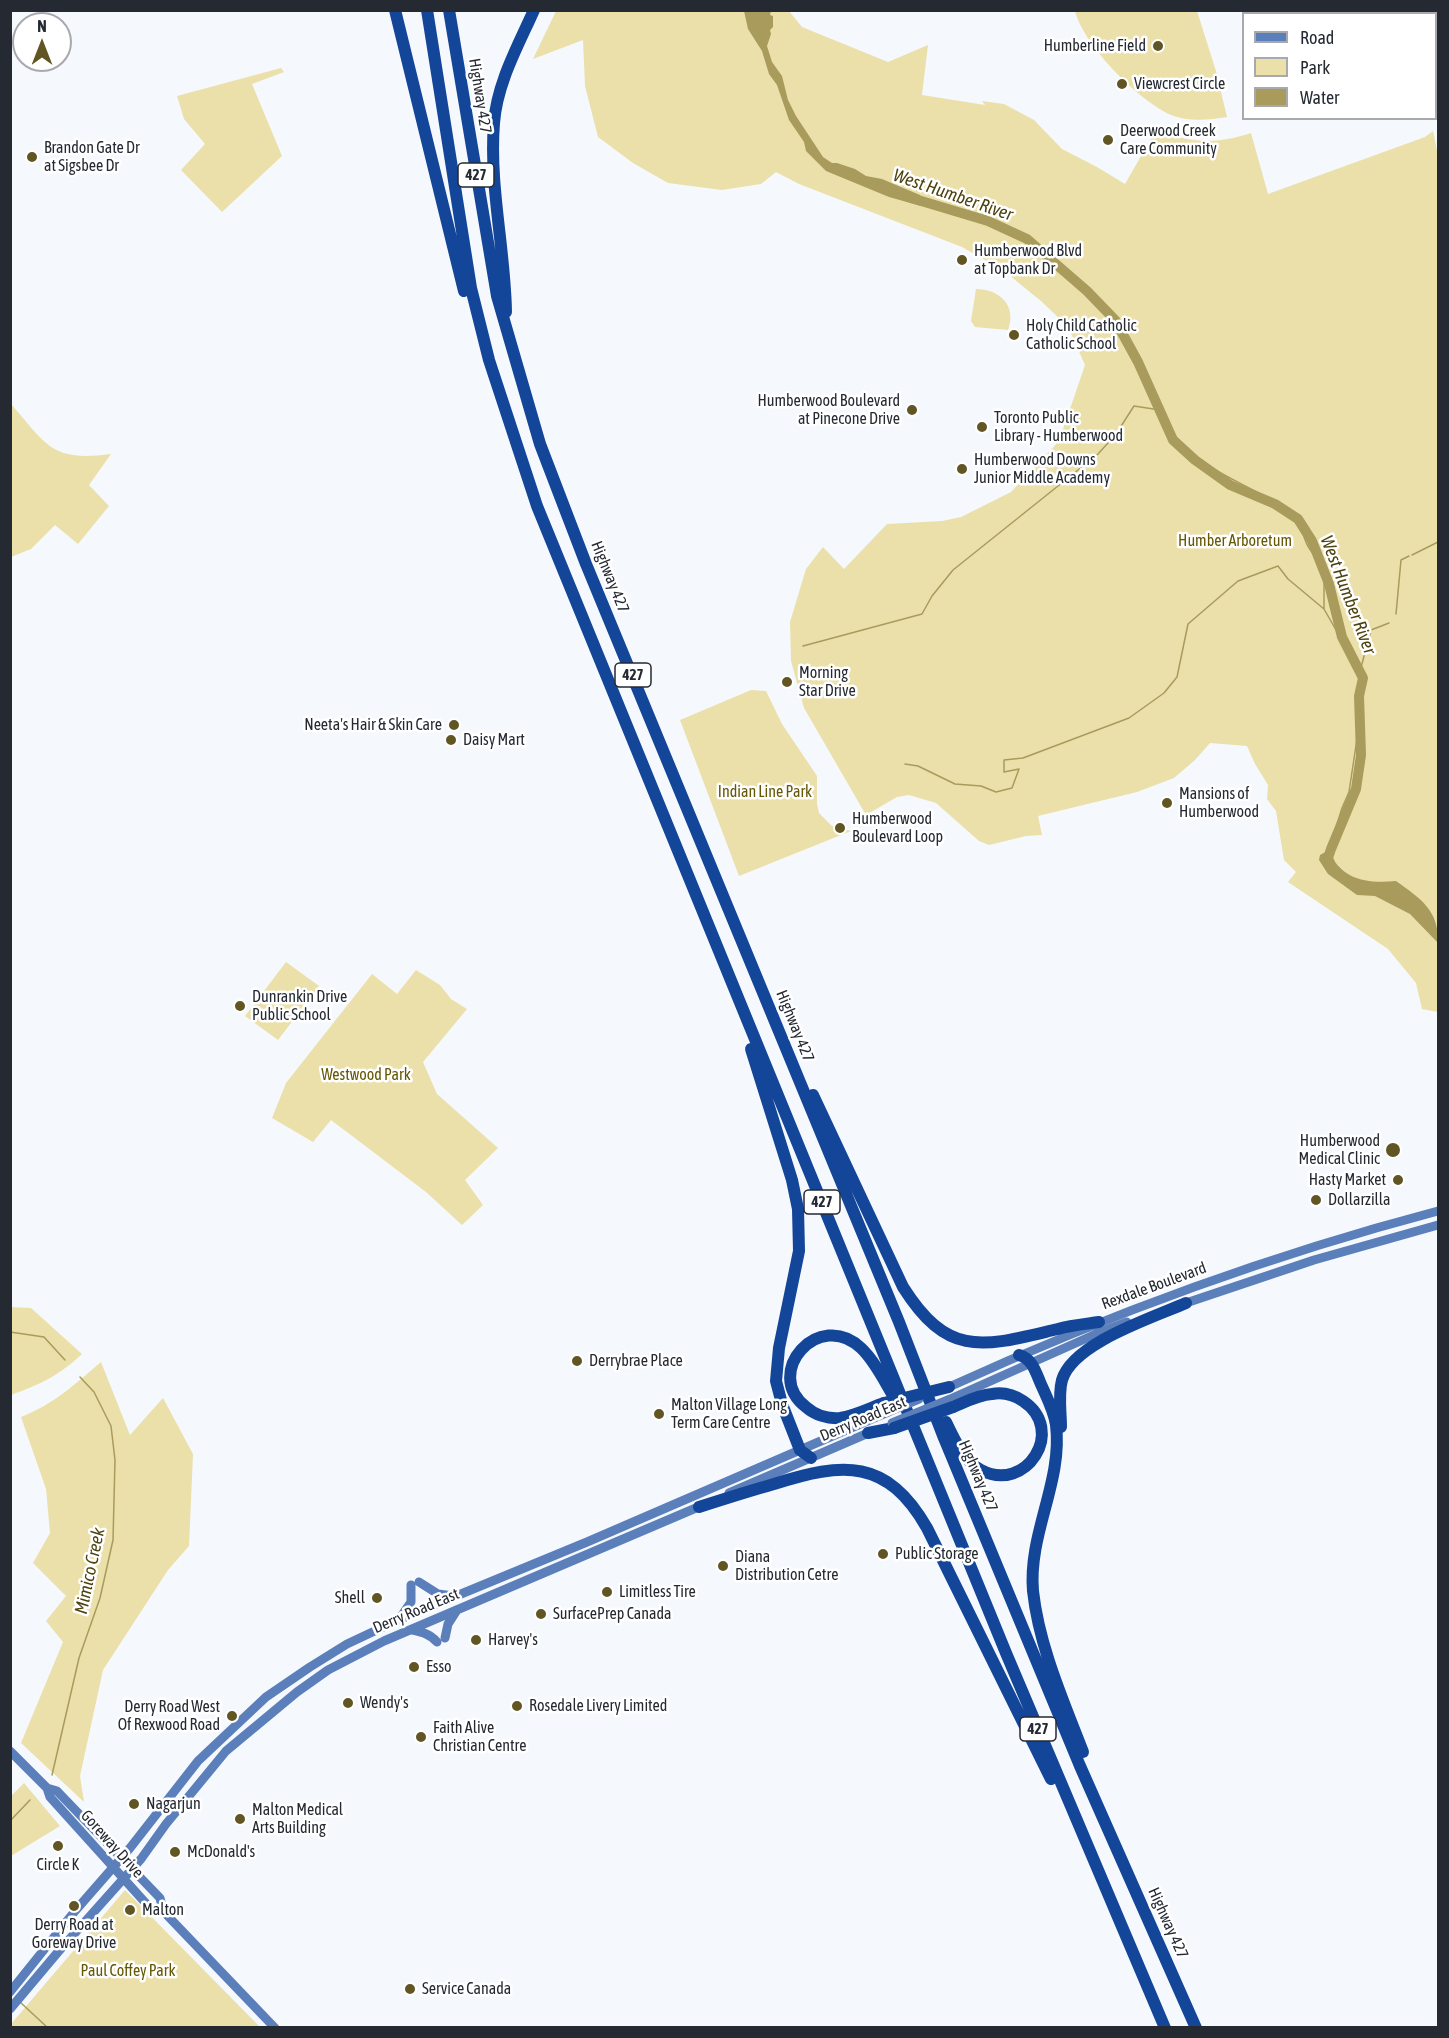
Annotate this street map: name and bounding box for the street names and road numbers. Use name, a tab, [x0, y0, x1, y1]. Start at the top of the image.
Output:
street label: Highway 427	[465, 57, 495, 135]
road number: 427	[458, 163, 494, 187]
street label: Highway 427	[587, 538, 633, 616]
road number: 427	[615, 663, 651, 687]
street label: Highway 427	[772, 987, 818, 1065]
road number: 427	[804, 1190, 840, 1214]
street label: Rexdale Boulevard	[1099, 1258, 1209, 1314]
street label: Derry Road East	[817, 1392, 909, 1446]
street label: Highway 427	[954, 1437, 1002, 1515]
street label: Derry Road East	[370, 1584, 462, 1638]
road number: 427	[1020, 1717, 1056, 1741]
street label: Goreway Drive	[77, 1806, 147, 1882]
street label: Highway 427	[1144, 1884, 1192, 1962]

